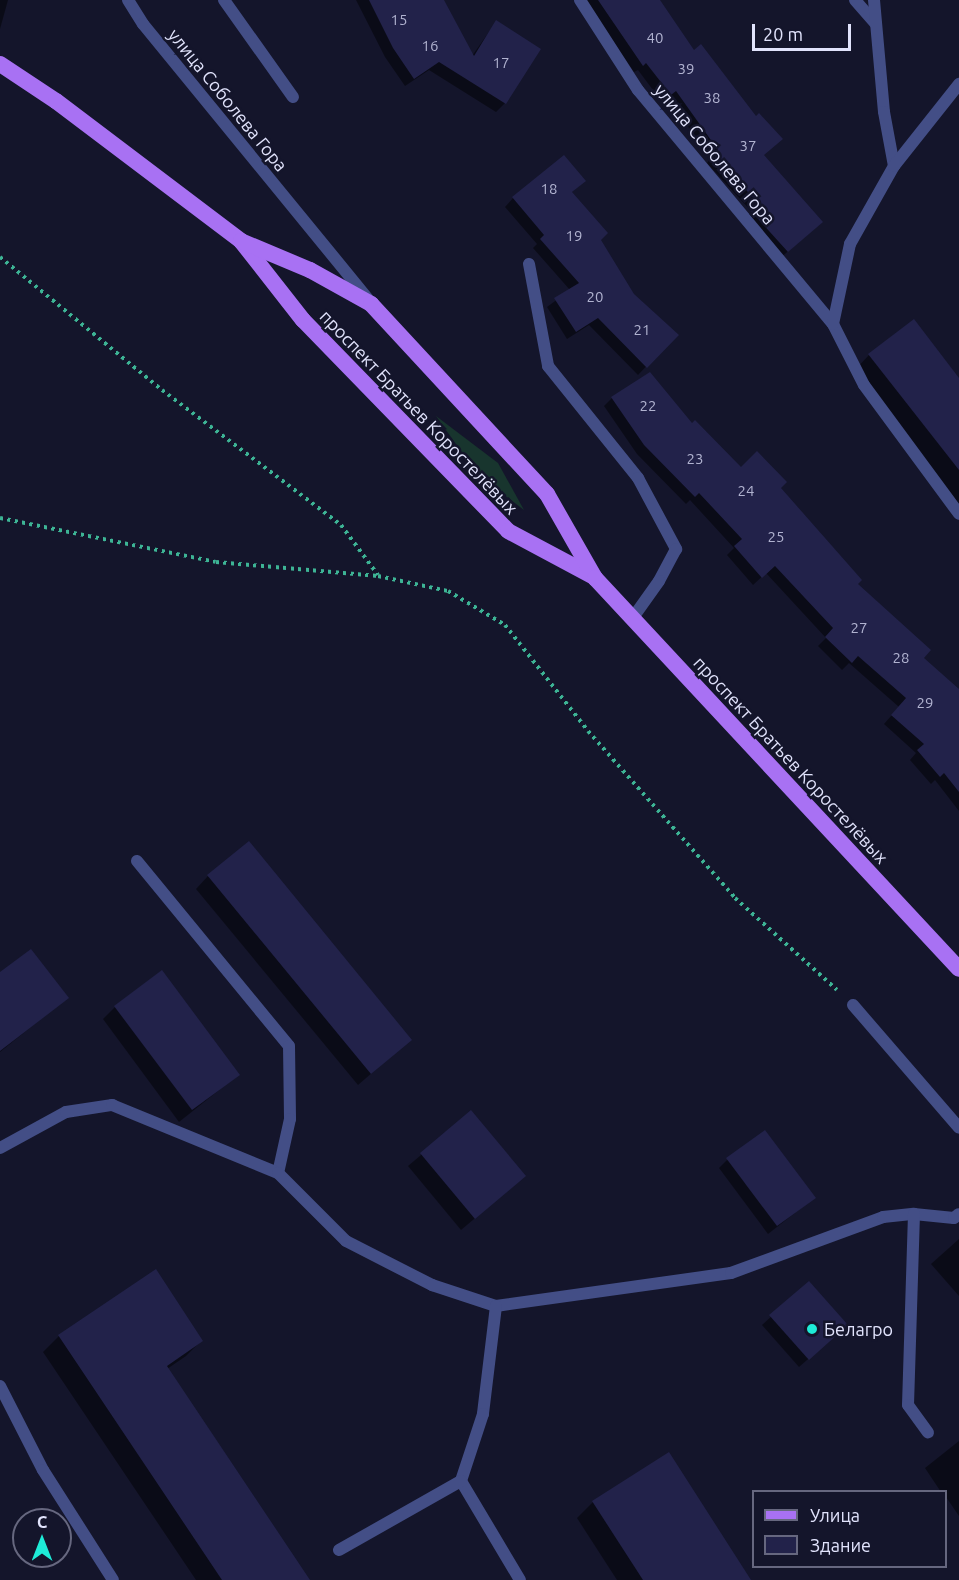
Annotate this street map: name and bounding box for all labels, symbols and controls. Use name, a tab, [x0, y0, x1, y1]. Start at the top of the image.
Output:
house number: 15	[391, 11, 407, 29]
scale bar	[755, 12, 854, 50]
street label: улица Соболева Гора	[164, 24, 292, 176]
text: 20 m	[763, 24, 803, 44]
house number: 40	[647, 29, 663, 47]
house number: 16	[422, 37, 438, 55]
house number: 17	[493, 54, 509, 72]
house number: 39	[678, 60, 694, 78]
street label: улица Соболева Гора	[650, 79, 780, 229]
house number: 38	[704, 89, 720, 107]
house number: 37	[740, 137, 756, 155]
house number: 18	[541, 180, 557, 198]
house number: 19	[566, 227, 582, 245]
house number: 20	[587, 288, 603, 306]
street label: проспект Братьев Коростелёвых	[316, 305, 522, 519]
house number: 21	[634, 321, 650, 339]
house number: 22	[640, 397, 656, 415]
house number: 23	[687, 450, 703, 468]
house number: 24	[738, 482, 754, 500]
house number: 25	[768, 528, 784, 546]
house number: 27	[851, 619, 867, 637]
house number: 28	[893, 649, 909, 667]
street label: проспект Братьев Коростелёвых	[689, 652, 893, 868]
house number: 29	[917, 694, 933, 712]
place label: Белагро	[824, 1318, 893, 1340]
marker: Белагро	[805, 1322, 819, 1336]
legend	[752, 1490, 947, 1568]
text: Улица	[810, 1505, 860, 1525]
north arrow	[12, 1508, 72, 1568]
text: С	[37, 1513, 47, 1531]
text: Здание	[810, 1535, 871, 1555]

